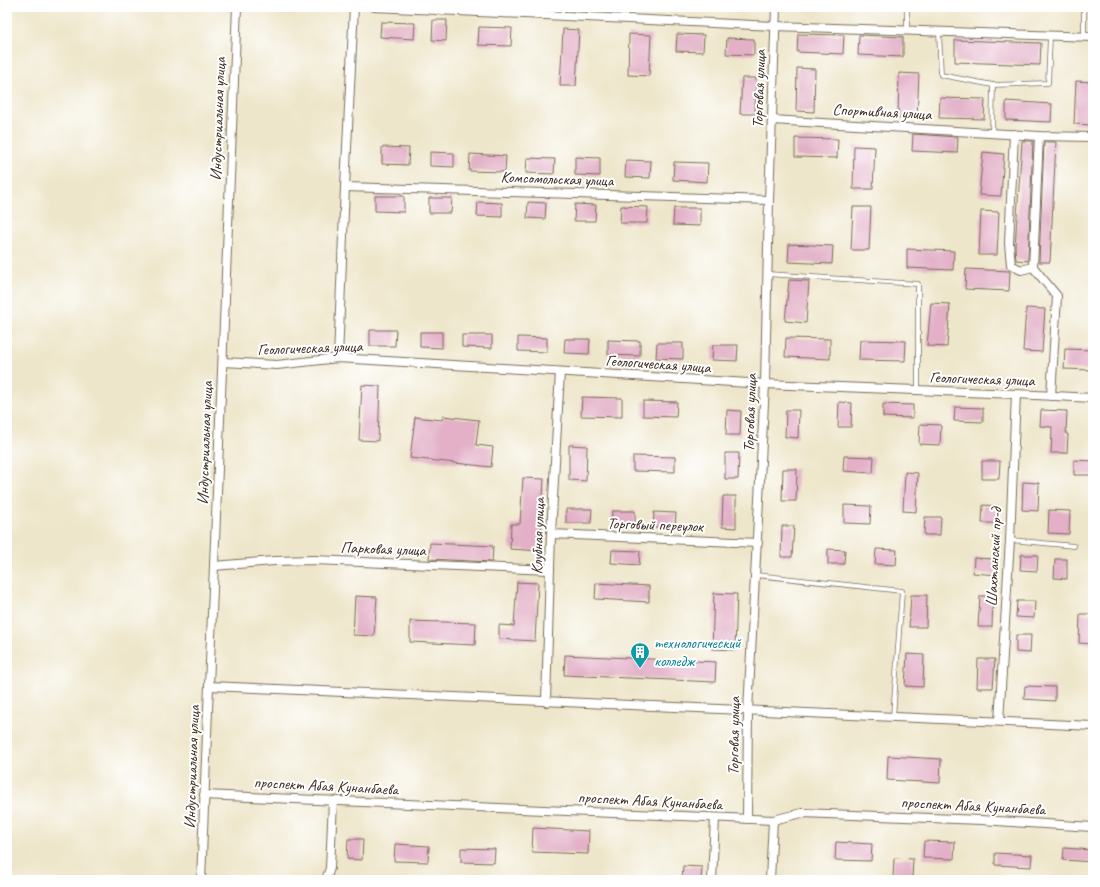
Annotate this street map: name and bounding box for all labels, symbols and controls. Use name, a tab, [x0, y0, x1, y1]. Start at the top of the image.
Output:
street label: Торговая улица	[748, 48, 770, 129]
street label: Индустриальная улица	[206, 55, 230, 181]
street label: Спортивная улица	[832, 99, 933, 125]
street label: Комсомольская улица	[500, 167, 615, 191]
street label: Геологическая улица	[257, 336, 364, 360]
street label: Геологическая улица	[605, 350, 712, 378]
street label: Геологическая улица	[929, 367, 1036, 391]
street label: Торговая улица	[739, 372, 761, 453]
street label: Индустриальная улица	[193, 379, 217, 505]
street label: Клубная улица	[527, 496, 549, 575]
street label: Шахтанский пр-д	[981, 506, 1007, 607]
street label: Торговый переулок	[607, 513, 705, 537]
street label: Парковая улица	[340, 538, 427, 561]
place label: технологический колледж	[654, 633, 742, 671]
building icon: технологический колледж	[629, 641, 651, 669]
street label: Торговая улица	[723, 696, 745, 775]
street label: Индустриальная улица	[180, 703, 204, 829]
street label: проспект Абая Кунанбаева	[253, 772, 400, 800]
street label: проспект Абая Кунанбаева	[577, 787, 724, 815]
street label: проспект Абая Кунанбаева	[900, 792, 1047, 820]

